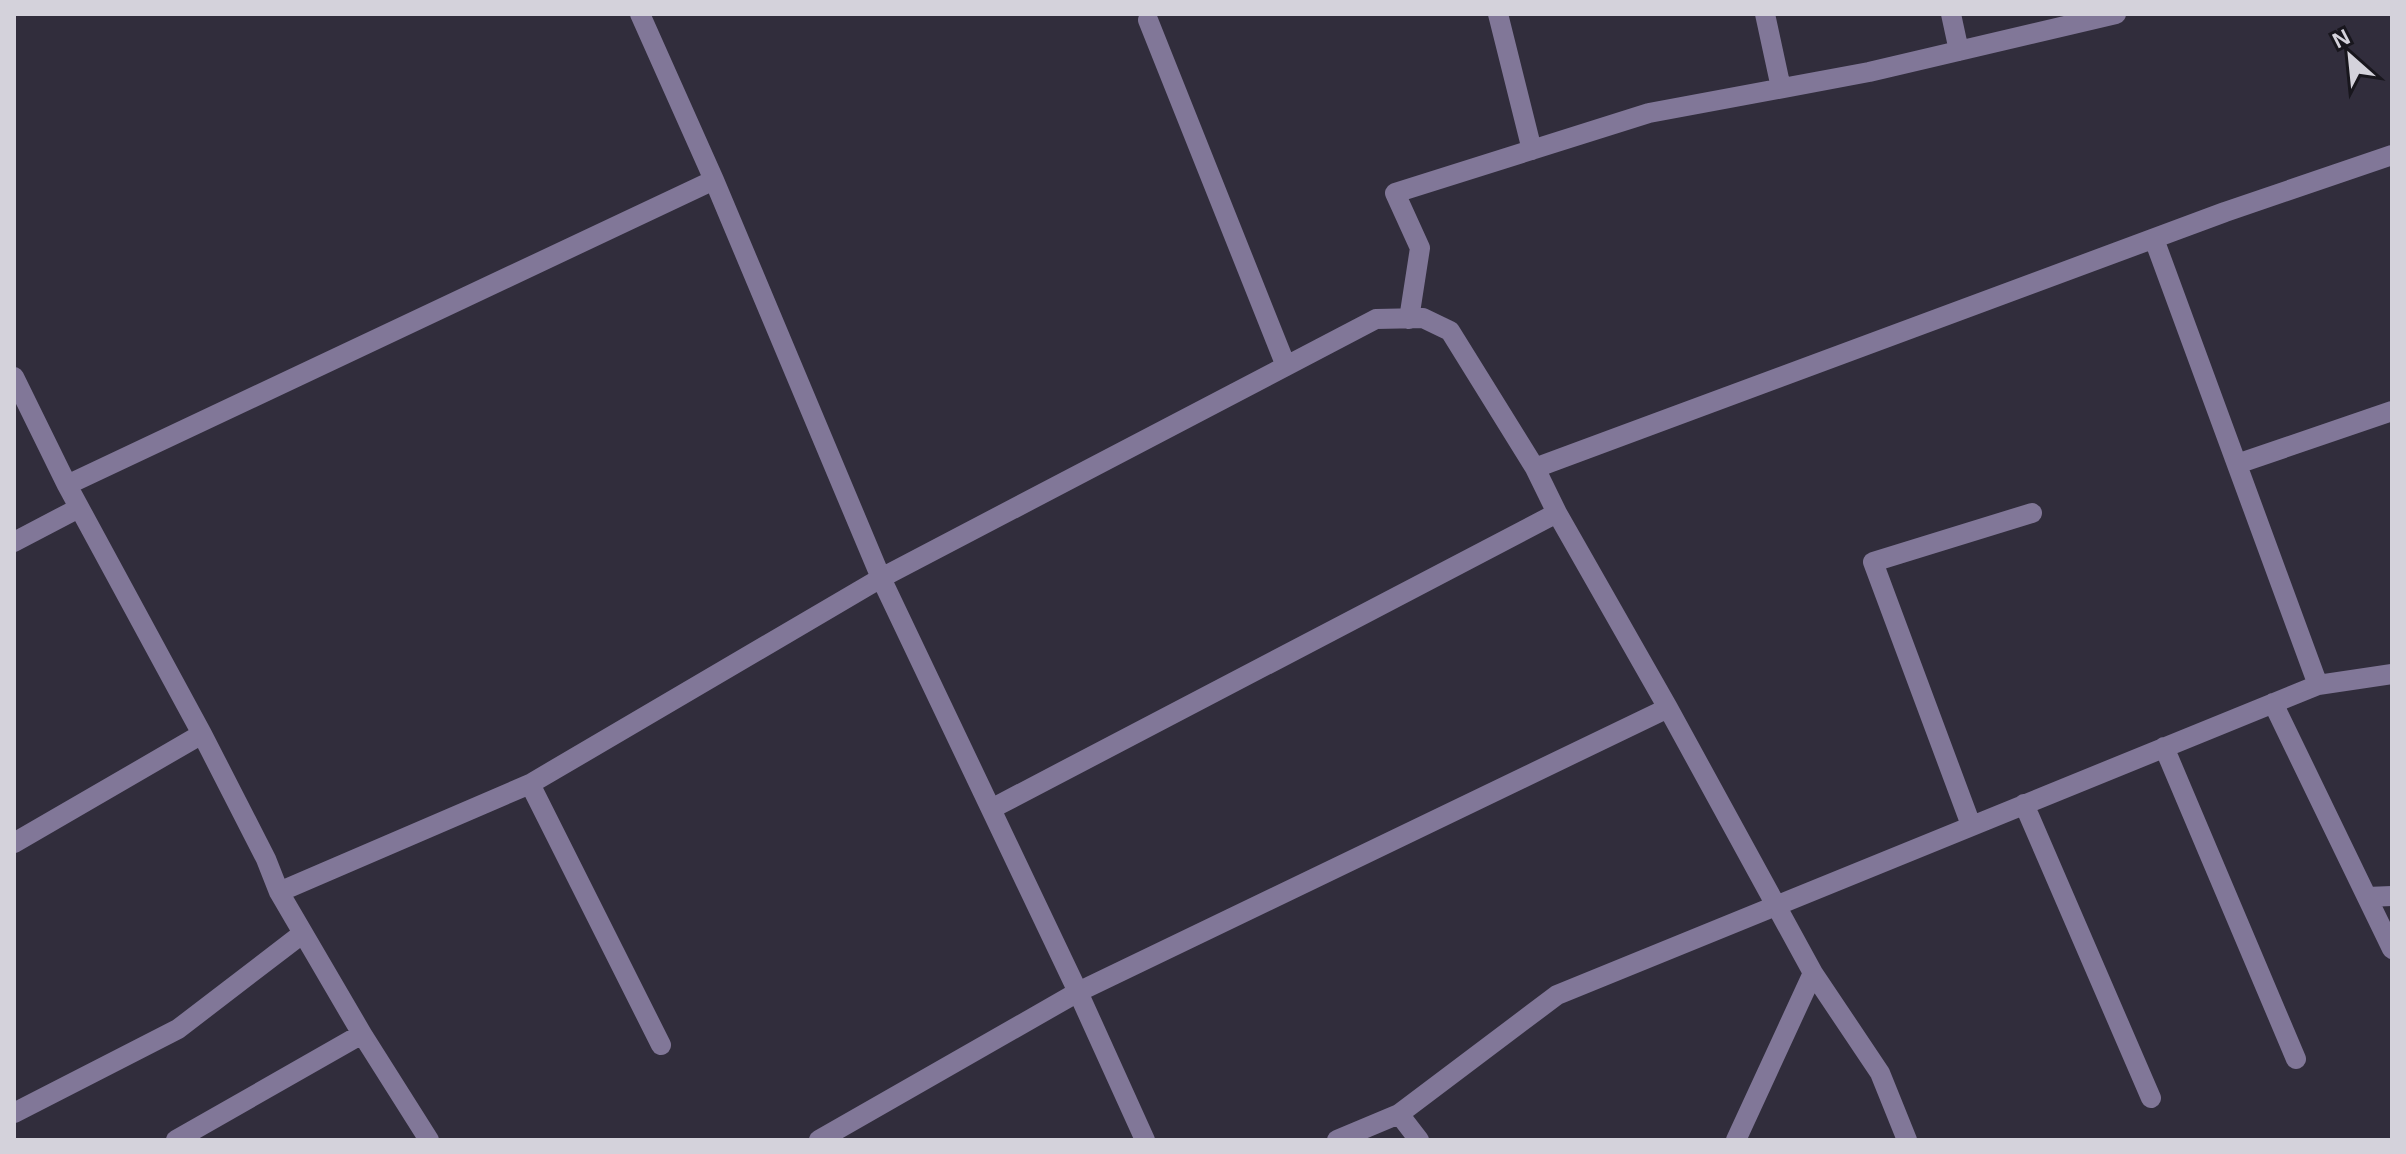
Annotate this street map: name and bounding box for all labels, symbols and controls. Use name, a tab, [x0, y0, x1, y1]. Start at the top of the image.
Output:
north arrow	[2310, 16, 2390, 96]
text: N	[2328, 24, 2354, 53]

